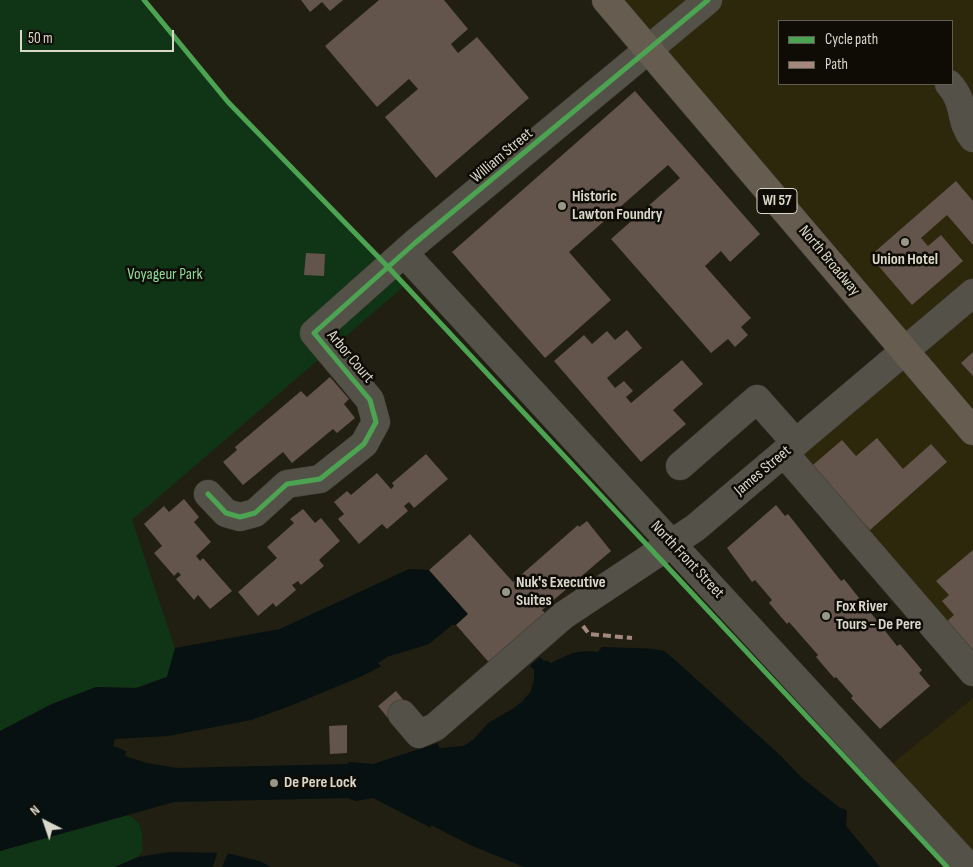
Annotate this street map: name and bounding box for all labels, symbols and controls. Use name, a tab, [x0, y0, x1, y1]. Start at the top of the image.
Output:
scale bar	[22, 20, 176, 52]
legend	[778, 20, 953, 85]
text: 50 m	[28, 29, 53, 48]
text: Cycle path	[825, 30, 878, 49]
text: Path	[825, 55, 848, 74]
street label: William Street	[467, 124, 537, 188]
place label: Historic Lawton Foundry	[572, 187, 663, 225]
road number: WI 57	[757, 188, 797, 214]
marker: Historic Lawton Foundry	[556, 200, 568, 212]
street label: North Broadway	[794, 222, 864, 300]
marker: Union Hotel	[899, 236, 911, 248]
place label: Union Hotel	[872, 250, 938, 270]
park label: Voyageur Park	[127, 265, 203, 285]
street label: Arbor Court	[322, 327, 378, 387]
street label: James Street	[731, 442, 795, 500]
street label: North Front Street	[646, 517, 728, 603]
place label: Nuk's Executive Suites	[516, 573, 606, 611]
marker: Nuk's Executive Suites	[500, 586, 512, 598]
place label: Fox River Tours - De Pere	[836, 597, 921, 635]
marker: Fox River Tours - De Pere	[820, 610, 832, 622]
place label: De Pere Lock	[284, 773, 356, 793]
marker: De Pere Lock	[268, 777, 280, 789]
north arrow	[20, 797, 70, 847]
text: N	[26, 801, 43, 819]

